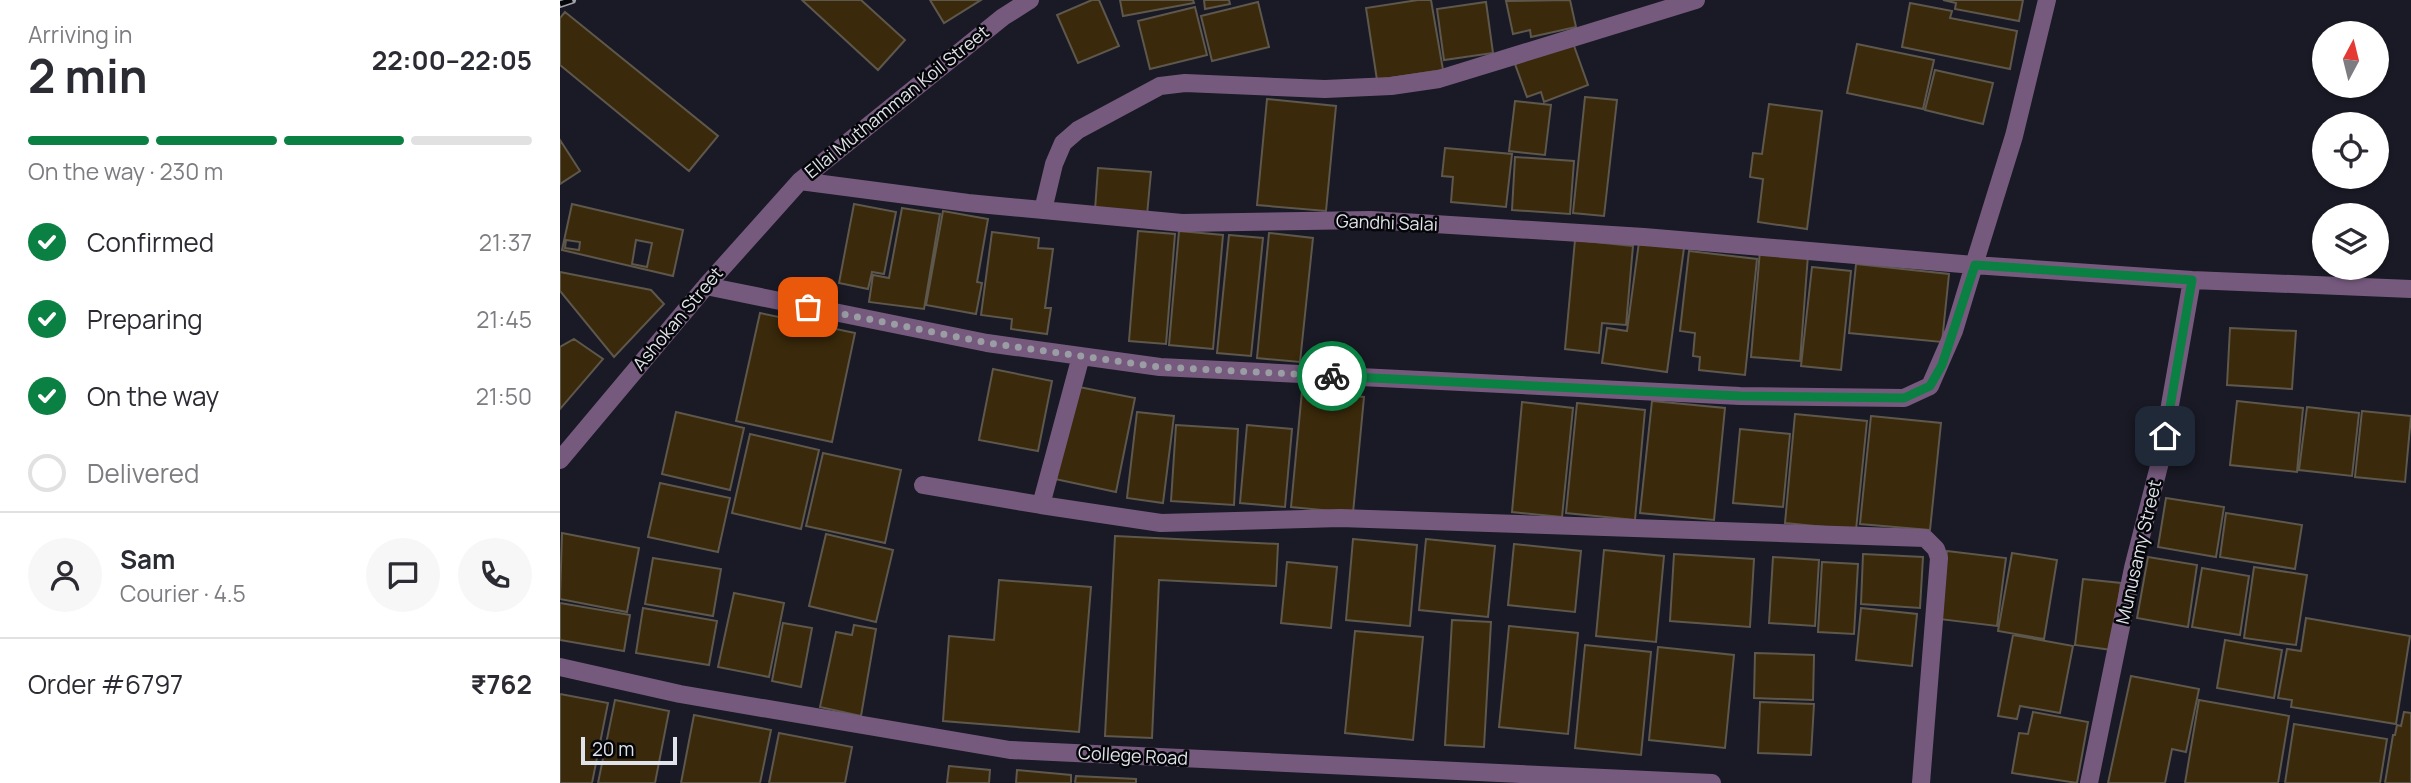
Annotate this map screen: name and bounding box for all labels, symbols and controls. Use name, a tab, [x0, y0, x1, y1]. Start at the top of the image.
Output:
text: Arriving in	[28, 18, 133, 50]
street label: Ellai Muthamman Koil Street	[799, 19, 993, 183]
north arrow	[2312, 21, 2389, 98]
map controls	[2312, 21, 2389, 280]
text: 22:00–22:05	[372, 42, 532, 78]
text: 2 min	[28, 44, 148, 107]
button: locate	[2312, 112, 2389, 189]
text: On the way · 230 m	[28, 155, 223, 187]
button: layers	[2312, 203, 2389, 280]
street label: Gandhi Salai	[1336, 208, 1438, 236]
icon: check	[28, 223, 66, 261]
text: Confirmed	[87, 224, 214, 260]
text: 21:37	[479, 226, 532, 258]
street label: Ashokan Street	[627, 262, 728, 375]
pin	[778, 277, 838, 337]
icon: bag	[789, 288, 827, 326]
icon: check	[28, 300, 66, 338]
text: Preparing	[87, 301, 203, 337]
text: 21:45	[476, 303, 532, 335]
courier	[1297, 341, 1367, 411]
icon: bike	[1313, 357, 1351, 395]
icon: check	[28, 377, 66, 415]
text: On the way	[87, 378, 219, 414]
text: 21:50	[476, 380, 532, 412]
pin	[2135, 406, 2195, 466]
icon: home	[2146, 417, 2184, 455]
text: Delivered	[87, 455, 199, 491]
street label: Munusamy Street	[2110, 477, 2166, 626]
button: person	[28, 538, 102, 612]
button: chat	[366, 538, 440, 612]
button: phone	[458, 538, 532, 612]
text: Sam	[120, 541, 175, 577]
text: Courier · 4.5	[120, 577, 246, 609]
text: Order #6797	[28, 666, 183, 702]
text: ₹762	[470, 666, 532, 702]
scale bar	[581, 734, 677, 766]
text: 20 m	[592, 736, 634, 762]
street label: College Road	[1078, 740, 1189, 770]

